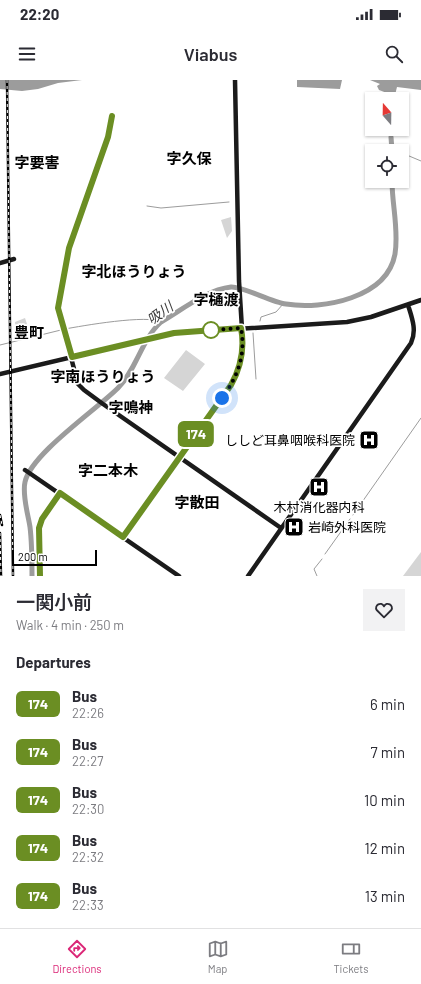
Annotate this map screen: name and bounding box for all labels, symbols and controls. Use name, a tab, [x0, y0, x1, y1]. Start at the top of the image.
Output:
text: 22:20	[20, 5, 59, 23]
icon: menu	[16, 43, 38, 65]
text: Viabus	[184, 43, 237, 65]
icon: search	[383, 43, 405, 65]
north arrow	[365, 92, 409, 136]
map controls	[365, 92, 409, 188]
button: locate	[365, 144, 409, 188]
district label: 字久保	[166, 149, 212, 167]
district label: 字要害	[14, 153, 60, 171]
district label: 字北ほうりょう	[81, 262, 187, 280]
district label: 字樋渡	[193, 290, 239, 308]
water label: 吸川	[143, 296, 178, 328]
unlabelled marker	[202, 321, 220, 339]
district label: 豊町	[14, 323, 44, 341]
district label: 字南ほうりょう	[50, 367, 156, 385]
your location	[212, 388, 232, 408]
district label: 字鳴神	[108, 398, 154, 416]
line badge: 174	[173, 421, 219, 447]
text: 174	[186, 425, 206, 442]
hospital icon: ししど耳鼻咽喉科医院	[358, 429, 380, 451]
place label: ししど耳鼻咽喉科医院	[225, 432, 355, 448]
district label: 字二本木	[78, 461, 138, 479]
hospital icon: 木村消化器内科	[308, 476, 330, 498]
district label: 字散田	[174, 493, 220, 511]
place label: 木村消化器内科	[273, 499, 365, 515]
hospital icon: 岩崎外科医院	[283, 516, 305, 538]
place label: 岩崎外科医院	[308, 519, 386, 535]
scale bar	[12, 548, 97, 567]
text: 200 m	[18, 550, 48, 563]
button: heart	[363, 589, 405, 631]
text: 一関小前	[16, 590, 92, 613]
text: Walk · 4 min · 250 m	[16, 617, 124, 633]
text: Departures	[16, 653, 91, 671]
text: Bus	[72, 687, 97, 705]
text: 174	[28, 695, 48, 712]
text: 6 min	[370, 695, 405, 713]
text: 22:26	[72, 705, 104, 721]
text: Bus	[72, 735, 97, 753]
text: 174	[28, 743, 48, 760]
text: 7 min	[371, 743, 405, 761]
text: 22:27	[72, 753, 103, 769]
text: Bus	[72, 783, 97, 801]
text: 174	[28, 791, 48, 808]
text: 10 min	[364, 791, 405, 809]
text: 22:30	[72, 801, 104, 817]
text: Bus	[72, 831, 97, 849]
text: 174	[28, 839, 48, 856]
text: 12 min	[364, 839, 405, 857]
text: 22:32	[72, 849, 104, 865]
text: Bus	[72, 879, 97, 897]
text: 174	[28, 887, 48, 904]
text: 13 min	[365, 887, 405, 905]
text: 22:33	[72, 897, 104, 913]
tab: Directions	[52, 938, 102, 975]
tab: Map	[207, 938, 229, 975]
tab: Tickets	[334, 938, 369, 975]

